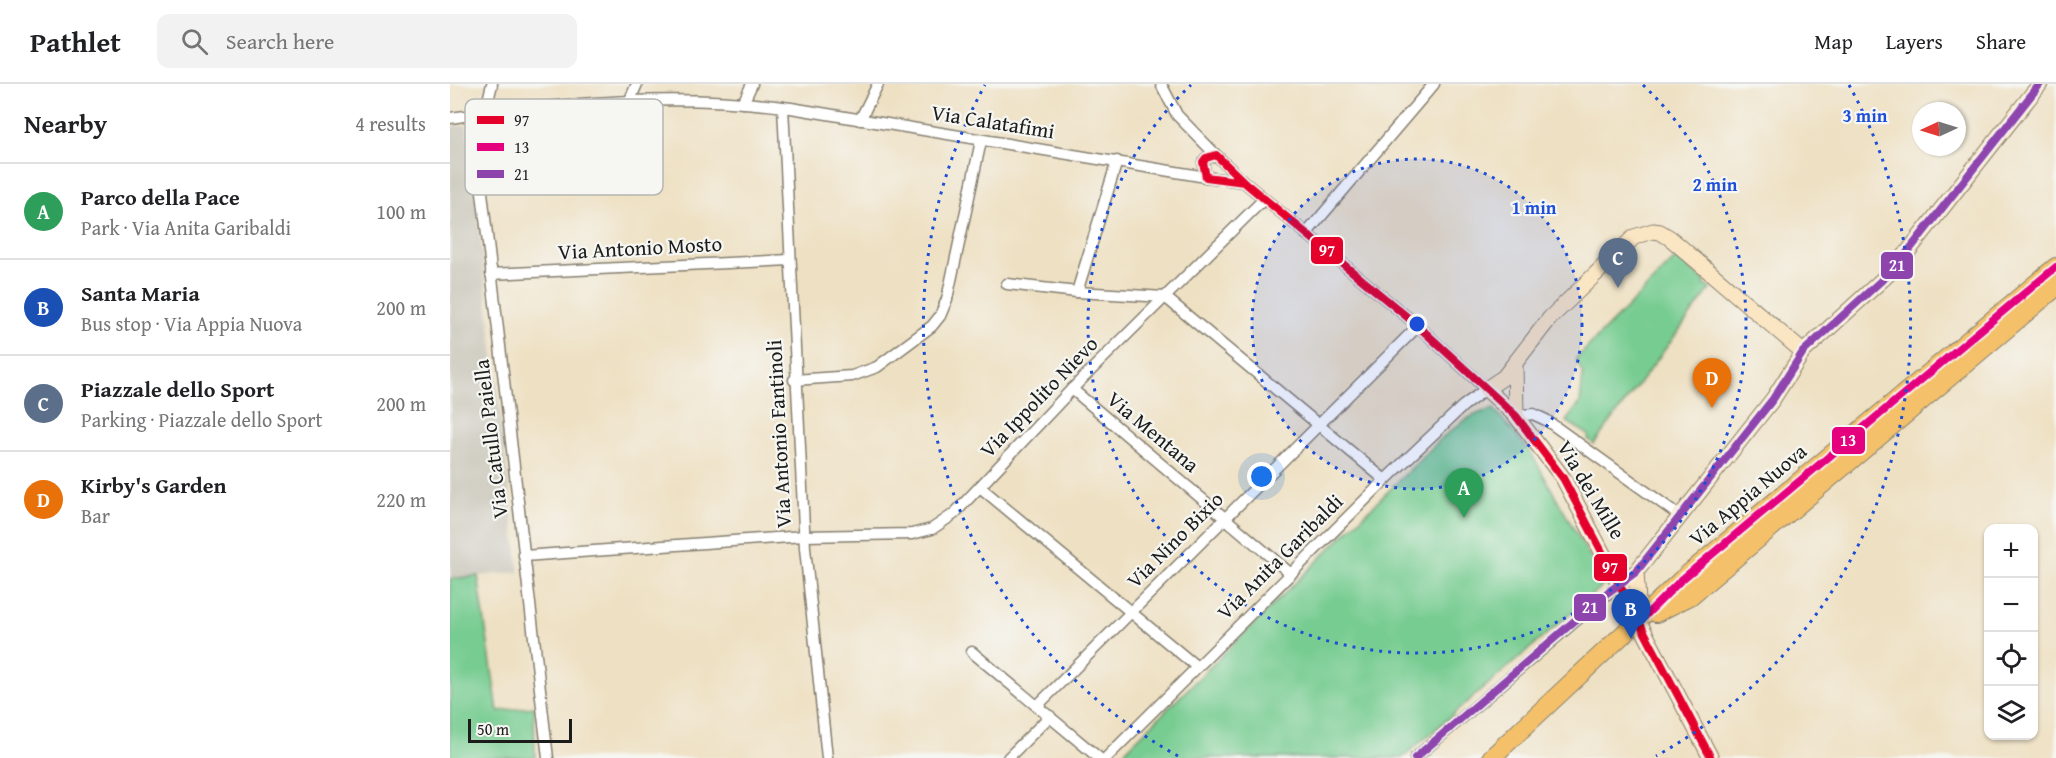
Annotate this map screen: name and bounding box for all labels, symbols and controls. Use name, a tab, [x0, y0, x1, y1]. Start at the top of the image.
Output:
search box	[157, 14, 577, 68]
text: Pathlet	[30, 21, 121, 62]
icon: search	[178, 25, 211, 58]
text: Search here	[226, 25, 334, 57]
text: Map	[1814, 26, 1853, 57]
text: Layers	[1886, 26, 1943, 57]
text: Share	[1976, 26, 2026, 57]
street label: Via Calatafimi	[929, 96, 1057, 147]
legend	[465, 99, 663, 195]
text: 3 min	[1843, 102, 1888, 129]
north arrow	[1912, 102, 1966, 156]
text: Nearby	[24, 104, 107, 143]
text: 97	[514, 108, 530, 132]
text: 4 results	[355, 109, 426, 138]
text: 13	[514, 135, 529, 159]
text: 21	[514, 162, 529, 186]
text: 2 min	[1693, 171, 1738, 198]
text: Parco della Pace	[81, 181, 240, 213]
text: 1 min	[1512, 194, 1557, 221]
text: A	[37, 197, 50, 226]
text: 100 m	[376, 197, 426, 226]
text: Park · Via Anita Garibaldi	[81, 213, 291, 242]
street label: Via Antonio Mosto	[557, 228, 723, 267]
line badge: 97	[1310, 236, 1344, 265]
text: 97	[1319, 238, 1335, 262]
pin: C	[1598, 238, 1638, 288]
line badge: 21	[1880, 251, 1914, 280]
text: 21	[1889, 253, 1905, 277]
text: Santa Maria	[81, 277, 200, 309]
text: B	[37, 293, 50, 322]
text: 200 m	[376, 293, 426, 322]
text: Bus stop · Via Appia Nuova	[81, 309, 302, 338]
centre of rings	[1407, 314, 1427, 334]
street label: Via Ippolito Nievo	[972, 329, 1105, 465]
street label: Via Antonio Fantinoli	[758, 339, 799, 529]
street label: Via Catullo Paiella	[465, 358, 516, 520]
pin: D	[1692, 358, 1732, 408]
text: Piazzale dello Sport	[81, 373, 274, 405]
street label: Via Mentana	[1100, 384, 1206, 480]
text: C	[38, 389, 49, 418]
text: 200 m	[376, 389, 426, 418]
text: Parking · Piazzale dello Sport	[81, 405, 323, 434]
line badge: 13	[1831, 426, 1866, 455]
text: 13	[1840, 428, 1856, 452]
street label: Via dei Mille	[1550, 434, 1633, 545]
street label: Via Appia Nuova	[1682, 436, 1813, 553]
your location	[1247, 462, 1276, 491]
pin: A	[1444, 468, 1484, 518]
text: Kirby's Garden	[81, 469, 227, 501]
street label: Via Nino Bixio	[1119, 484, 1230, 595]
text: D	[37, 485, 50, 514]
text: 220 m	[376, 485, 426, 514]
street label: Via Anita Garibaldi	[1210, 486, 1350, 627]
text: Bar	[81, 501, 110, 530]
map controls	[1984, 524, 2038, 740]
button: +	[1984, 524, 2038, 578]
line badge: 97	[1593, 553, 1628, 582]
text: 97	[1602, 555, 1618, 579]
button: −	[1984, 578, 2038, 632]
pin: B	[1612, 590, 1650, 639]
line badge: 21	[1573, 593, 1607, 622]
text: 21	[1582, 595, 1598, 619]
button: locate	[1984, 632, 2038, 686]
button: layers	[1984, 686, 2038, 740]
scale bar	[468, 716, 572, 744]
text: 50 m	[477, 717, 509, 741]

